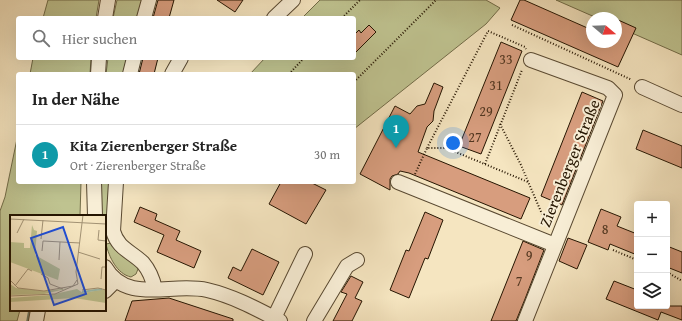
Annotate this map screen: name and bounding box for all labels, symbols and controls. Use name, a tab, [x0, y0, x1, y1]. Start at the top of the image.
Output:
north arrow	[586, 12, 622, 48]
search box	[16, 16, 356, 60]
icon: search	[30, 27, 52, 49]
text: Hier suchen	[62, 28, 137, 49]
house number: 33	[499, 49, 513, 69]
house number: 31	[489, 75, 503, 95]
text: In der Nähe	[32, 86, 120, 111]
street label: Zierenberger Straße	[532, 96, 606, 230]
house number: 29	[479, 101, 493, 121]
pin: 1	[383, 115, 409, 148]
house number: 27	[468, 127, 482, 147]
your location	[443, 133, 463, 153]
text: Kita Zierenberger Straße	[70, 135, 237, 156]
text: 1	[42, 145, 48, 164]
text: 30 m	[314, 145, 340, 164]
text: Ort · Zierenberger Straße	[70, 156, 206, 175]
map controls	[634, 201, 670, 309]
button: +	[634, 201, 670, 237]
inset map	[10, 215, 106, 311]
house number: 8	[602, 219, 609, 239]
button: −	[634, 237, 670, 273]
house number: 9	[526, 245, 533, 265]
house number: 7	[516, 271, 523, 291]
button: layers	[634, 273, 670, 309]

